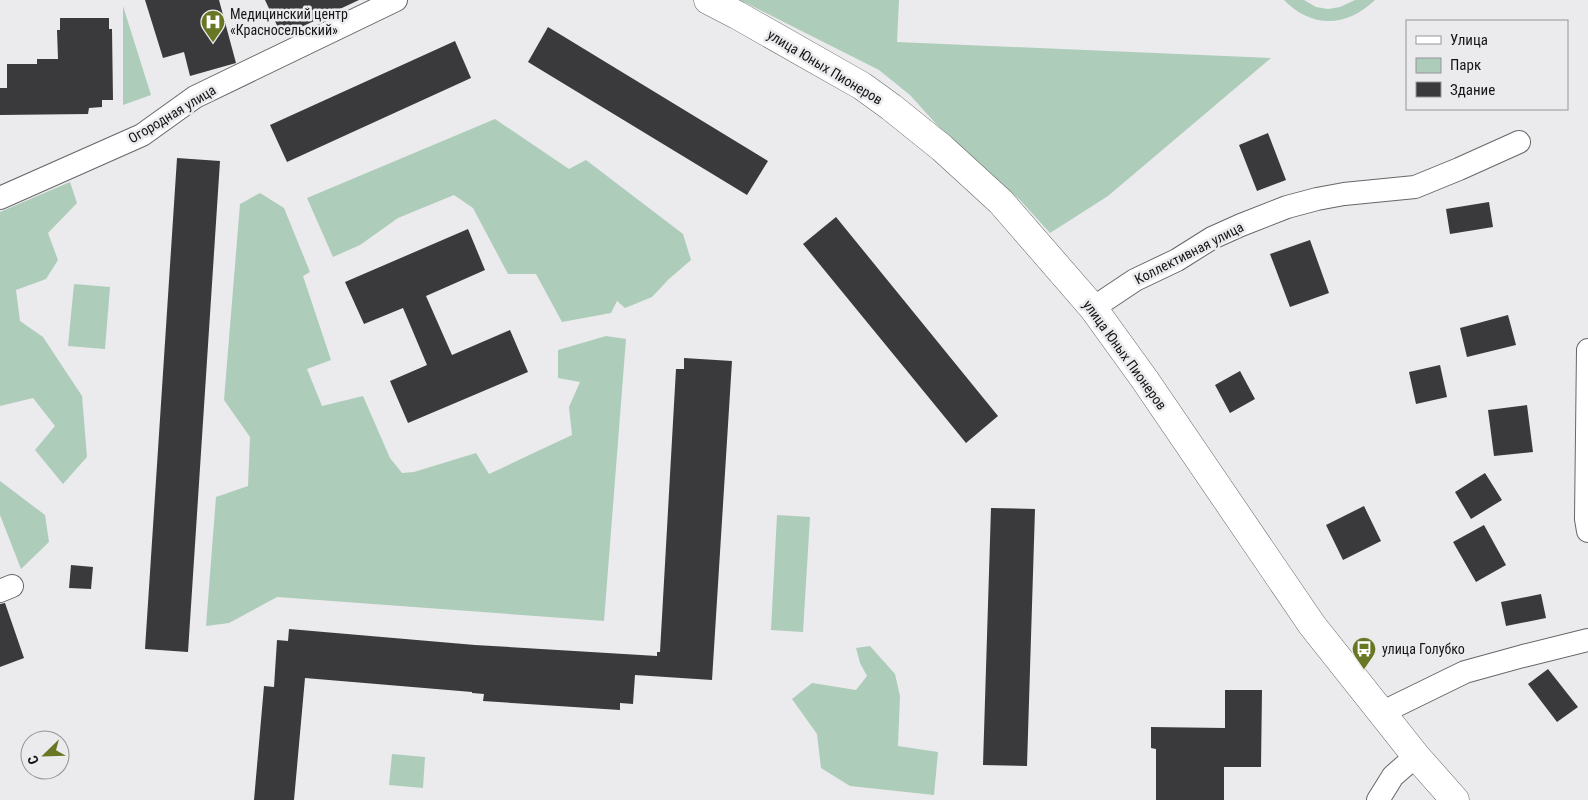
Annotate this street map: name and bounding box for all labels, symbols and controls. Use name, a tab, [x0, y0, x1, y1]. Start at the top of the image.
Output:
place label: Медицинский центр «Красносельский»	[230, 6, 348, 38]
hospital icon: Медицинский центр «Красносельский»	[200, 9, 226, 43]
legend	[1406, 20, 1568, 110]
street label: улица Юных Пионеров	[765, 26, 885, 108]
text: Улица	[1450, 31, 1488, 49]
text: Парк	[1450, 56, 1481, 74]
text: Здание	[1450, 81, 1495, 99]
street label: Огородная улица	[125, 82, 219, 146]
street label: Коллективная улица	[1132, 219, 1246, 287]
street label: улица Юных Пионеров	[1080, 297, 1170, 413]
bus stop icon: улица Голубко	[1351, 636, 1377, 670]
place label: улица Голубко	[1382, 641, 1465, 657]
north arrow	[20, 730, 70, 780]
text: С	[24, 753, 42, 767]

